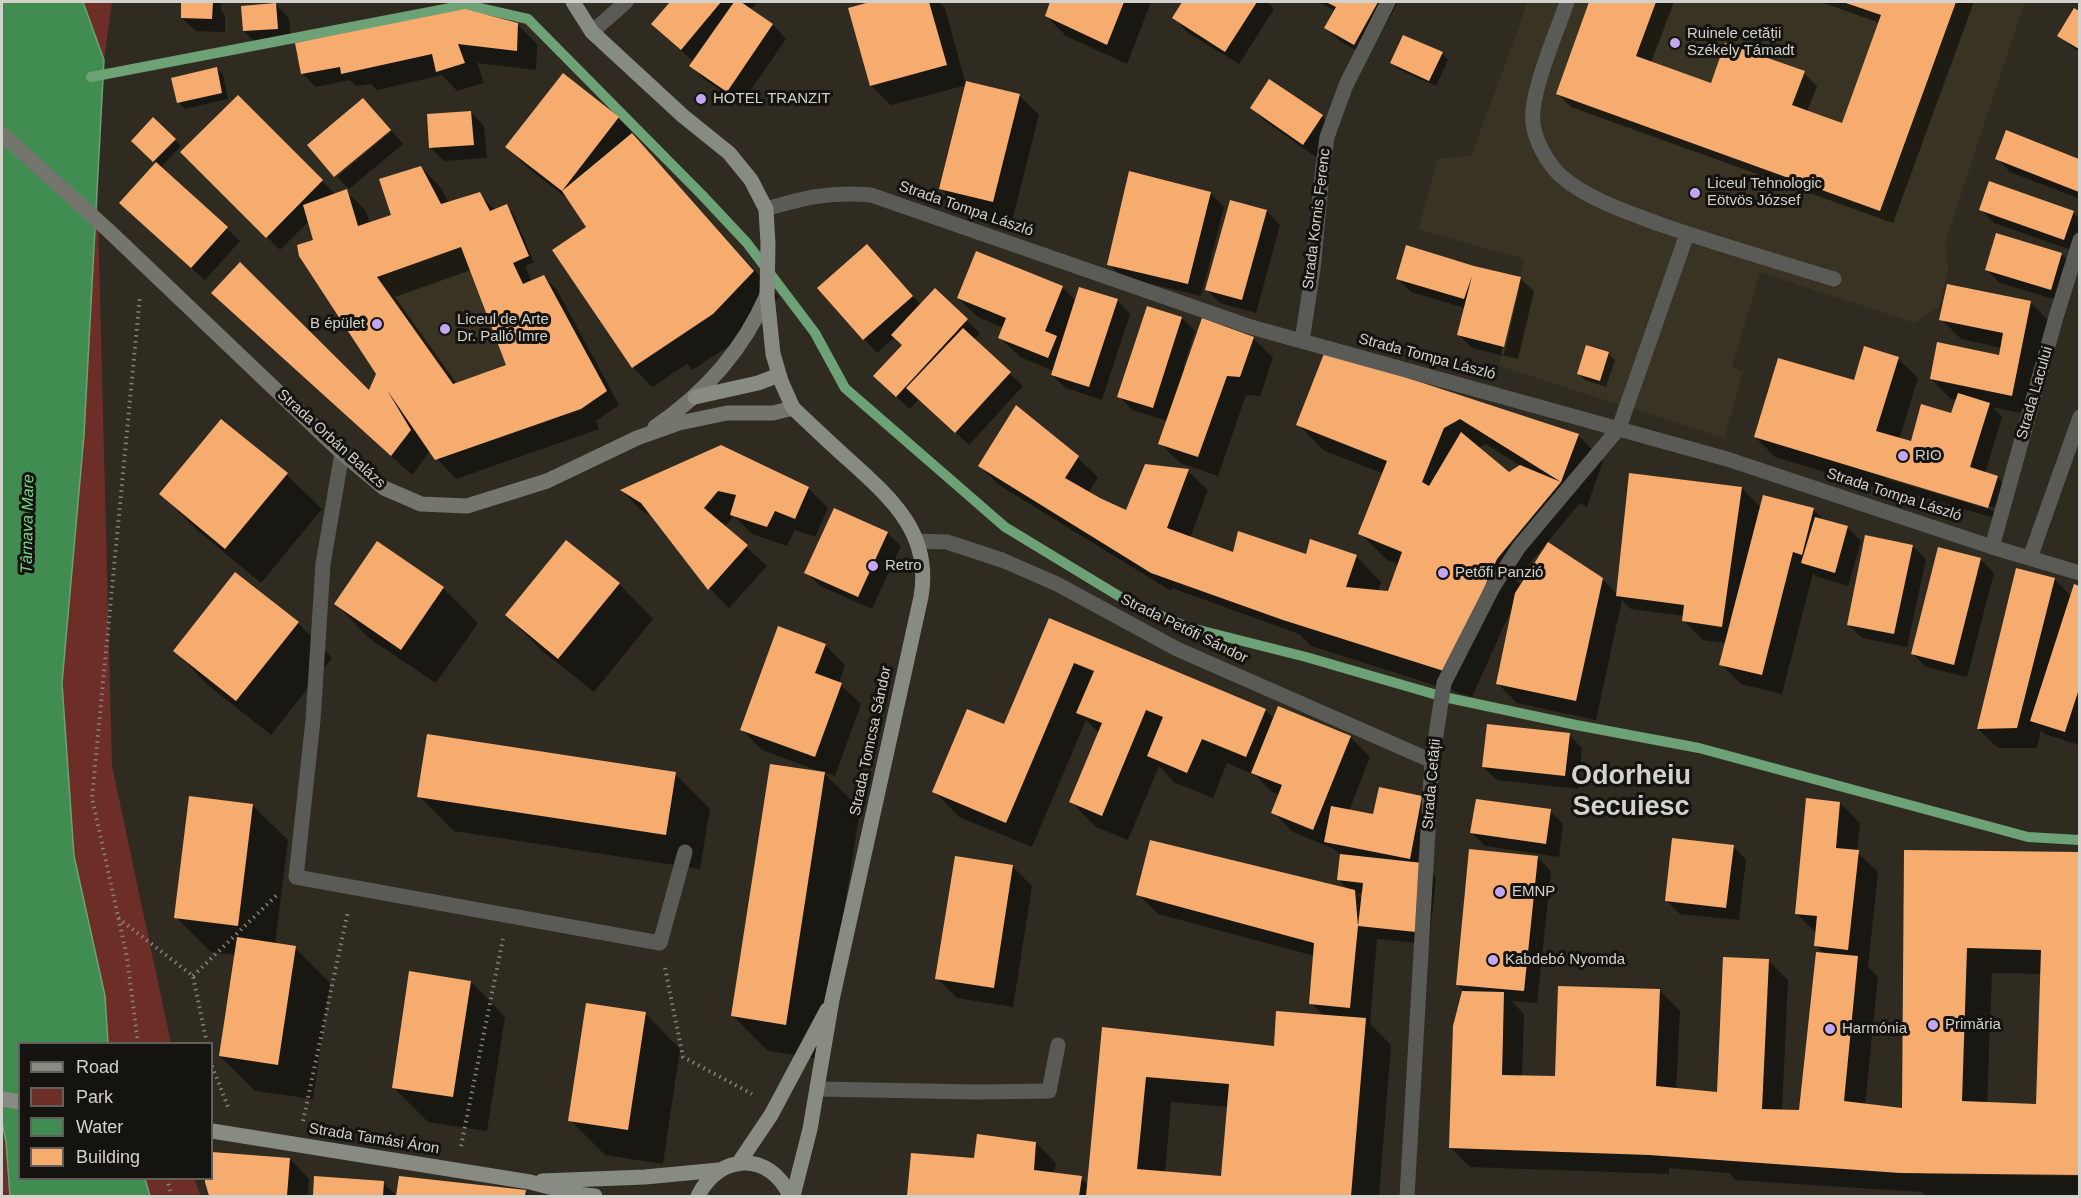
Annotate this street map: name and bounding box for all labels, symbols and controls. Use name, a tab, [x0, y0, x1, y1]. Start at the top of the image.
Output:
place label: Ruinele cetății Székely Támadt	[1687, 25, 1795, 60]
marker: Ruinele cetății Székely Támadt	[1668, 36, 1682, 50]
place label: HOTEL TRANZIT	[713, 90, 831, 108]
marker: HOTEL TRANZIT	[694, 92, 708, 106]
street label: Strada Kornis Ferenc	[1299, 148, 1335, 290]
place label: Liceul Tehnologic Eötvös József	[1707, 175, 1822, 210]
street label: Strada Tompa László	[896, 178, 1036, 240]
marker: Liceul Tehnologic Eötvös József	[1688, 186, 1702, 200]
place label: Liceul de Arte Dr. Palló Imre	[457, 311, 549, 346]
place label: B épület	[310, 315, 365, 333]
marker: B épület	[370, 317, 384, 331]
marker: Liceul de Arte Dr. Palló Imre	[438, 322, 452, 336]
street label: Strada Tompa László	[1357, 330, 1497, 384]
street label: Strada Lacului	[2013, 344, 2057, 442]
street label: Strada Orbán Balázs	[273, 386, 389, 492]
place label: RIO	[1915, 447, 1942, 465]
marker: RIO	[1896, 449, 1910, 463]
street label: Strada Tompa László	[1824, 465, 1964, 525]
water label: Târnava Mare	[18, 474, 38, 574]
place label: Retro	[885, 557, 922, 575]
marker: Retro	[866, 559, 880, 573]
place label: Petőfi Panzió	[1455, 564, 1543, 582]
marker: Petőfi Panzió	[1436, 566, 1450, 580]
street label: Strada Petőfi Sándor	[1117, 590, 1251, 668]
street label: Strada Tomcsa Sándor	[846, 665, 896, 817]
street label: Strada Cetății	[1419, 738, 1445, 830]
district label: Odorheiu Secuiesc	[1571, 761, 1691, 824]
place label: EMNP	[1512, 883, 1555, 901]
marker: EMNP	[1493, 885, 1507, 899]
place label: Kabdebó Nyomda	[1505, 951, 1625, 969]
marker: Kabdebó Nyomda	[1486, 953, 1500, 967]
place label: Primăria	[1945, 1016, 2001, 1034]
marker: Primăria	[1926, 1018, 1940, 1032]
place label: Harmónia	[1842, 1020, 1907, 1038]
marker: Harmónia	[1823, 1022, 1837, 1036]
legend	[18, 1042, 213, 1180]
text: Road	[76, 1057, 119, 1077]
text: Park	[76, 1087, 113, 1107]
text: Water	[76, 1117, 123, 1137]
street label: Strada Tamási Áron	[308, 1120, 440, 1158]
text: Building	[76, 1147, 140, 1167]

